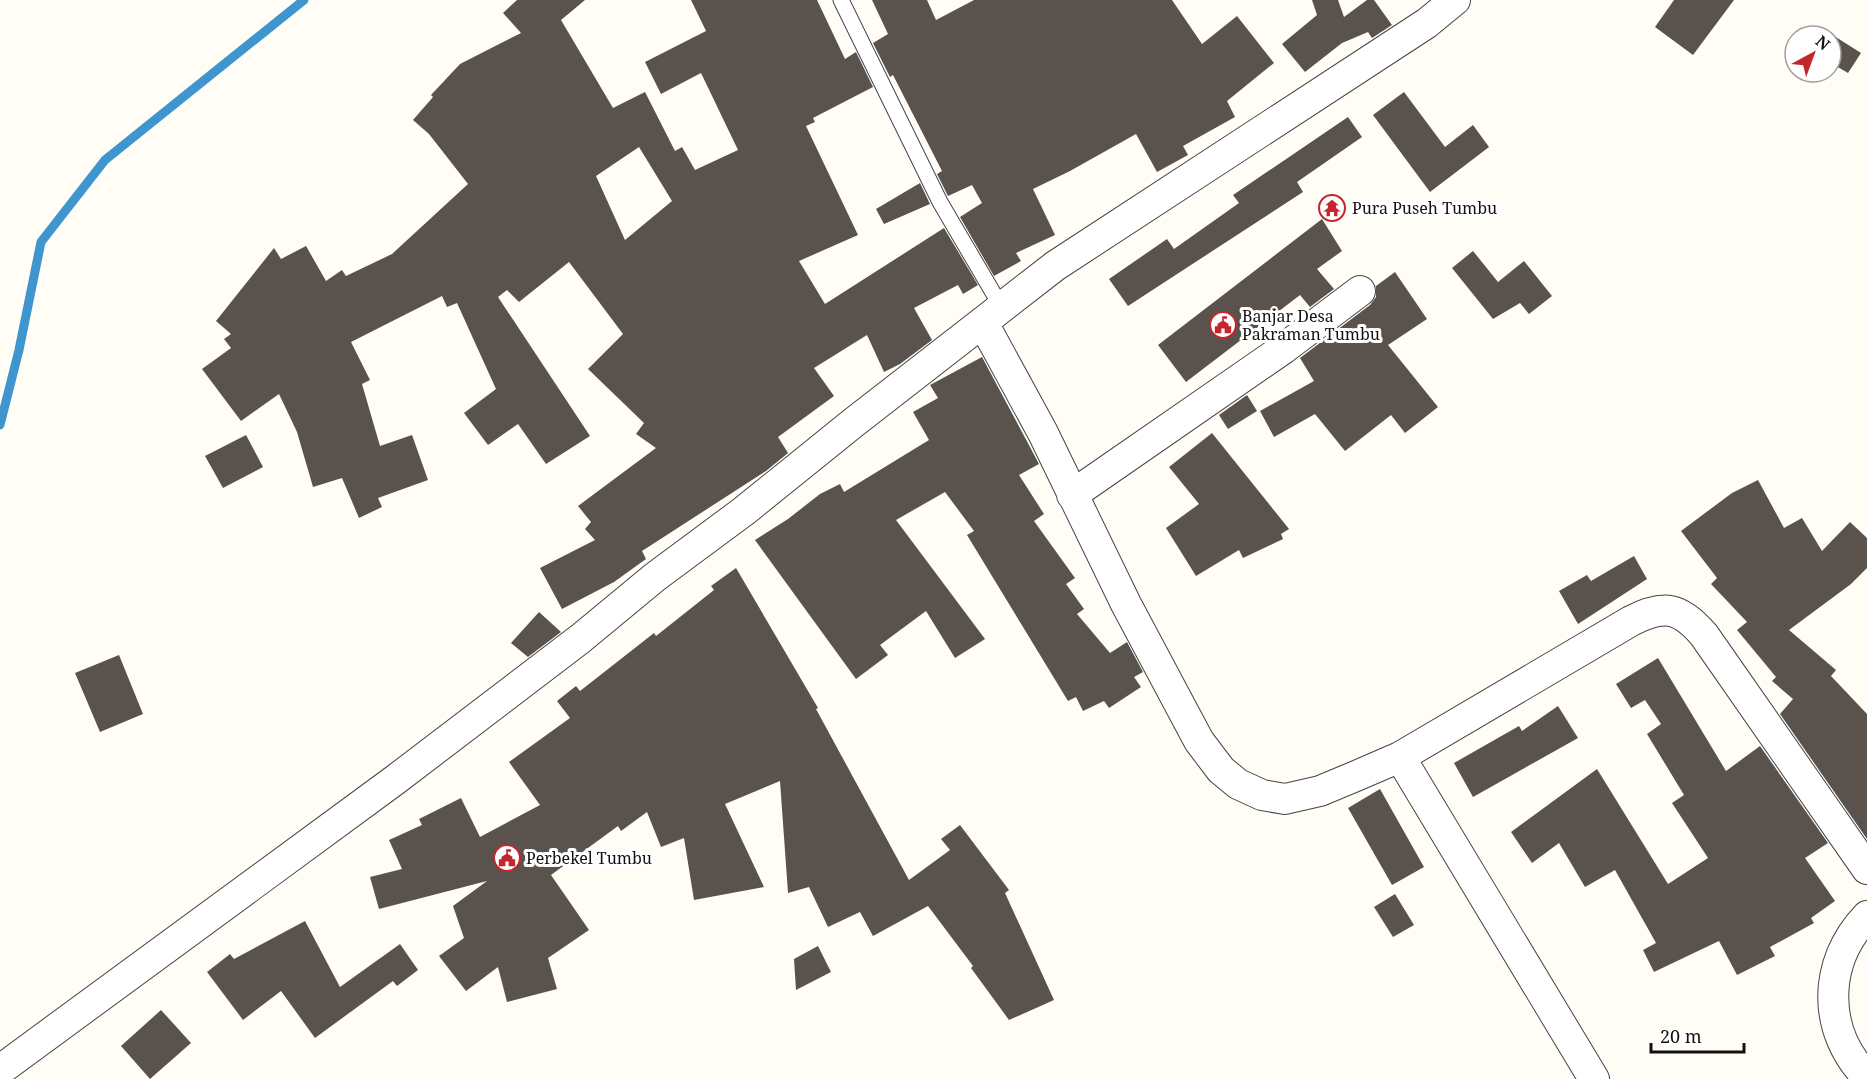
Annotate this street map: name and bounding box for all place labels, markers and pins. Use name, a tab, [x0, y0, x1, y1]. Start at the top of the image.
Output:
temple icon: Pura Puseh Tumbu	[1317, 193, 1347, 223]
place label: Pura Puseh Tumbu	[1352, 197, 1497, 219]
place label: Banjar Desa Pakraman Tumbu	[1242, 305, 1380, 345]
public building icon: Banjar Desa Pakraman Tumbu	[1208, 310, 1238, 340]
public building icon: Perbekel Tumbu	[492, 843, 522, 873]
place label: Perbekel Tumbu	[526, 847, 652, 869]

